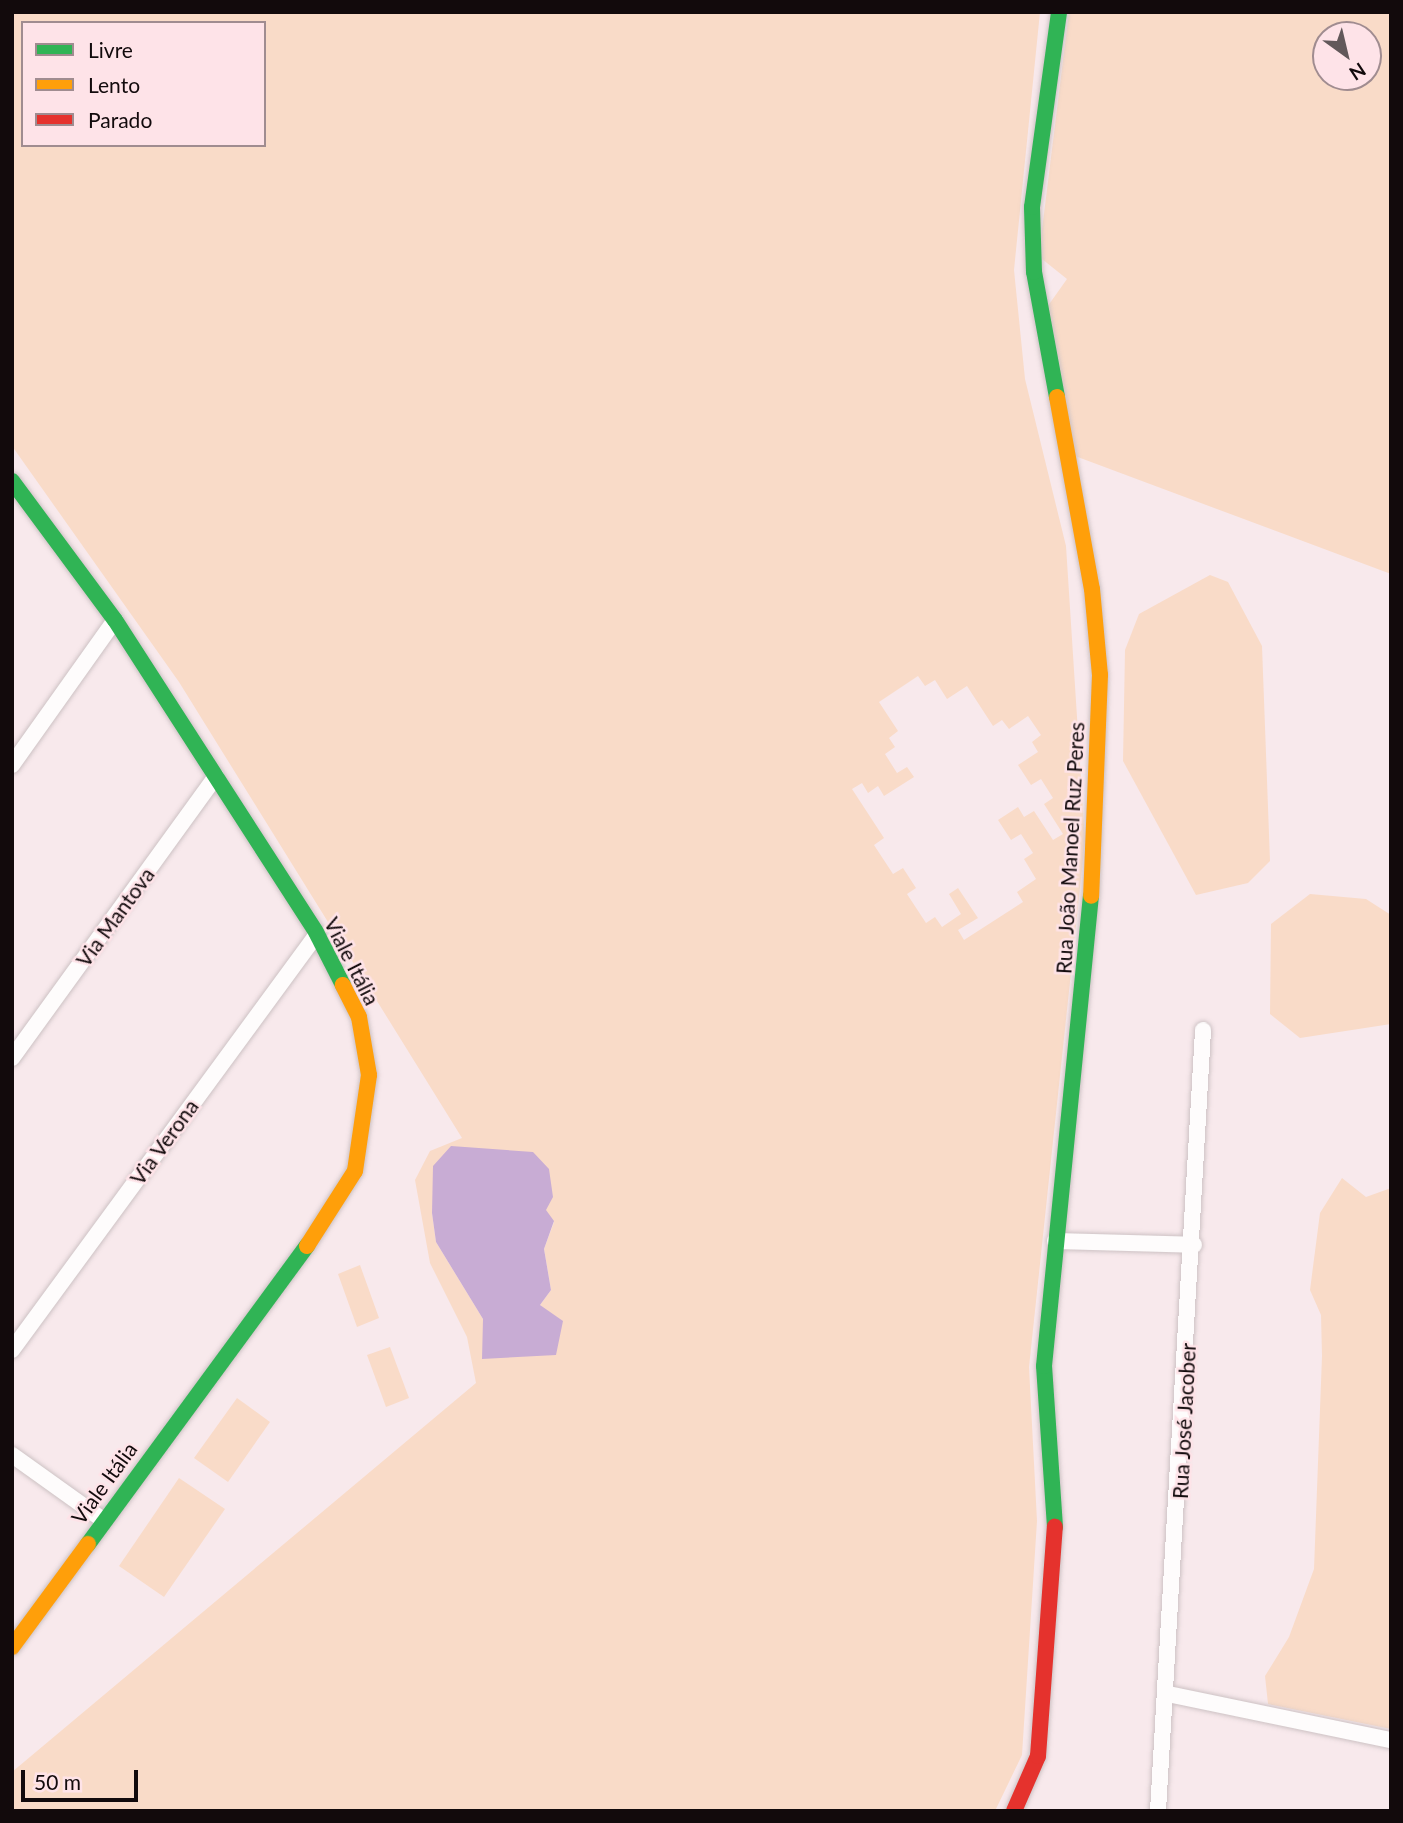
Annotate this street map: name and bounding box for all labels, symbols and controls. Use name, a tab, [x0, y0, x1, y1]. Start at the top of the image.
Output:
legend	[21, 21, 266, 147]
north arrow	[1312, 21, 1382, 91]
text: Livre	[88, 37, 133, 62]
text: N	[1345, 59, 1370, 86]
text: Lento	[88, 72, 140, 97]
text: Parado	[88, 107, 152, 132]
street label: Rua João Manoel Ruz Peres	[1051, 721, 1089, 975]
street label: Via Mantova	[71, 863, 159, 971]
street label: Viale Itália	[319, 913, 385, 1009]
street label: Via Verona	[124, 1094, 204, 1190]
street label: Rua José Jacober	[1167, 1342, 1201, 1500]
street label: Viale Itália	[66, 1437, 142, 1529]
scale bar	[24, 1756, 142, 1800]
text: 50 m	[34, 1769, 81, 1794]

